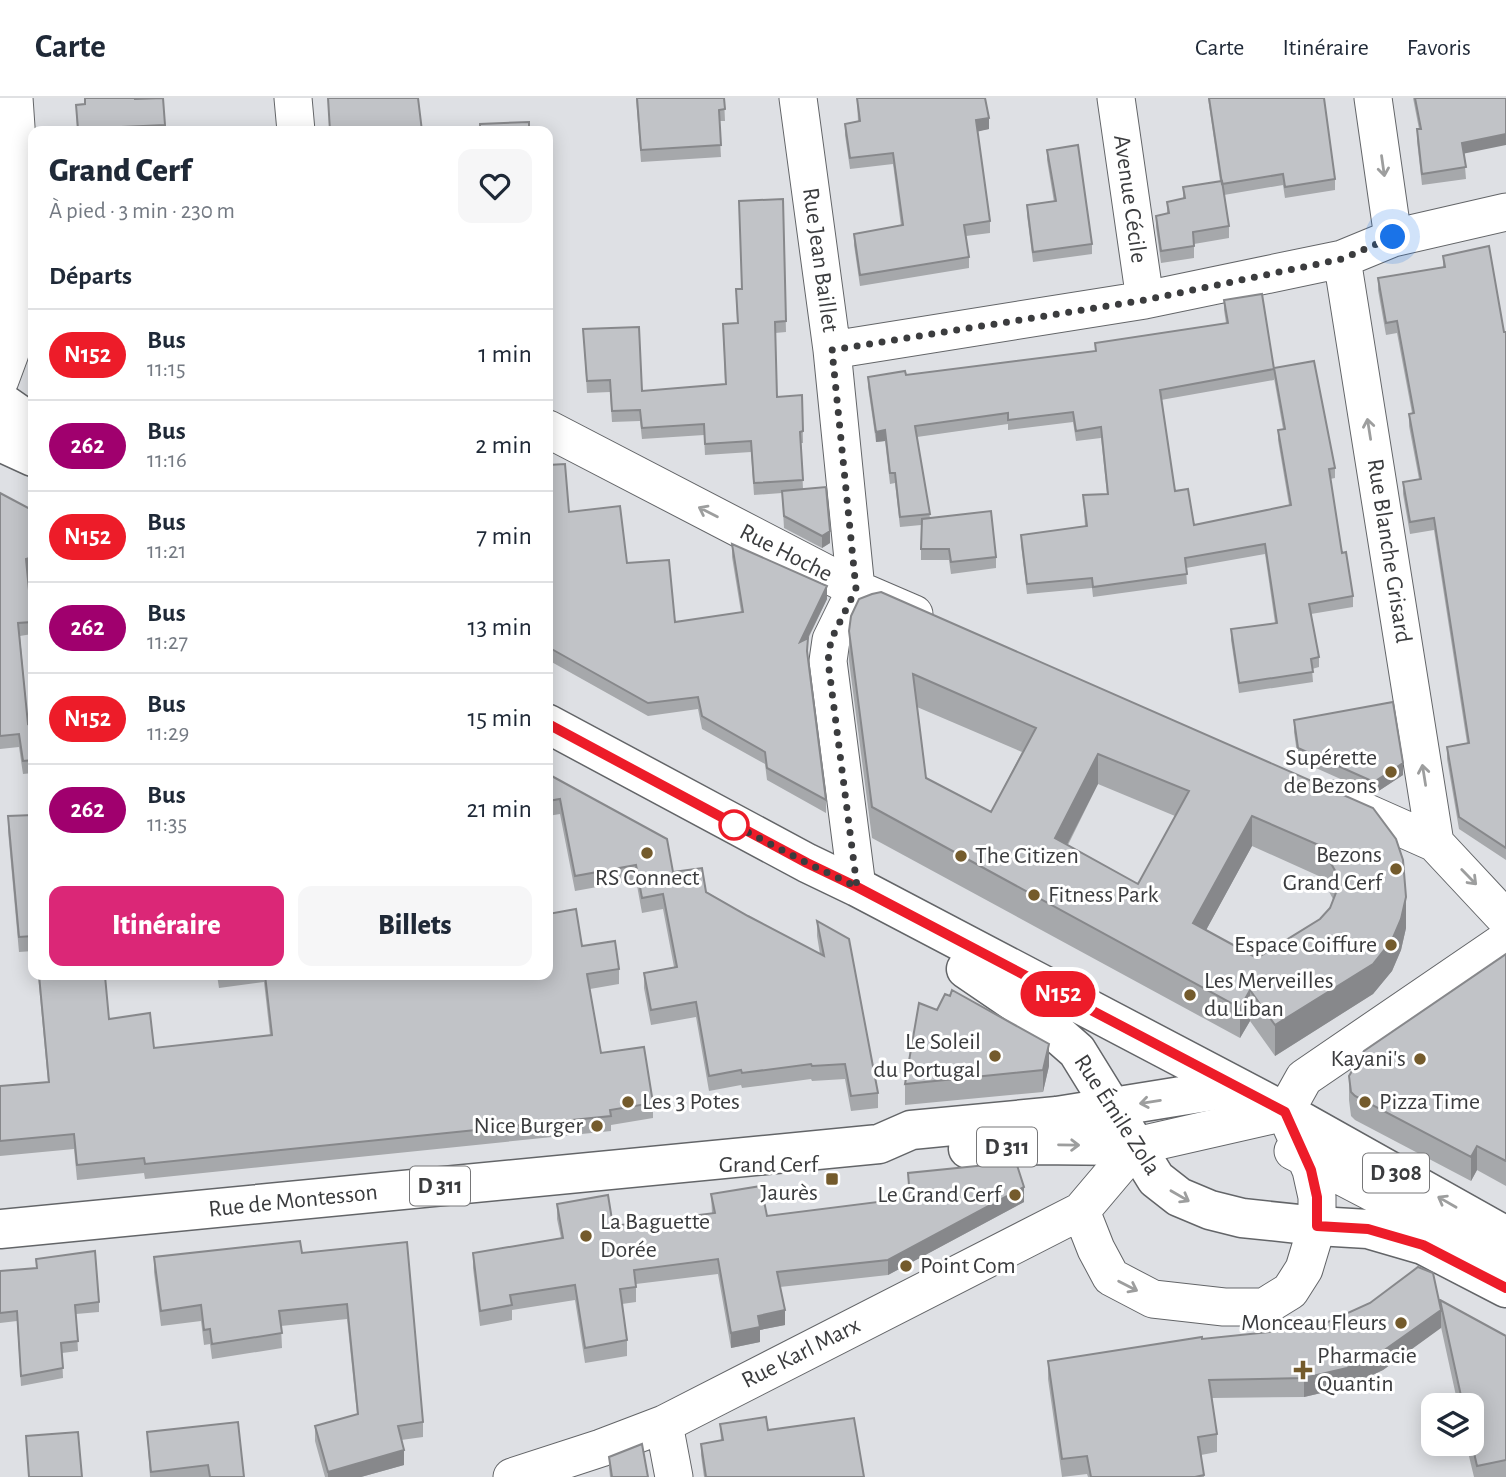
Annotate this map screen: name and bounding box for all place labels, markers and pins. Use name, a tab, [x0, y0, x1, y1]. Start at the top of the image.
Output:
place label: Supérette de Bezons	[1283, 746, 1377, 798]
marker: Supérette de Bezons	[1383, 764, 1399, 780]
unlabelled marker	[719, 810, 749, 840]
place label: Bezons Grand Cerf	[1283, 843, 1384, 895]
place label: The Citizen	[975, 844, 1079, 868]
marker: RS Connect	[639, 845, 655, 861]
marker: The Citizen	[953, 848, 969, 864]
marker: Bezons Grand Cerf	[1388, 861, 1404, 877]
place label: RS Connect	[595, 866, 700, 890]
place label: Fitness Park	[1048, 883, 1159, 907]
marker: Fitness Park	[1026, 887, 1042, 903]
place label: Espace Coiffure	[1234, 933, 1377, 957]
marker: Espace Coiffure	[1383, 937, 1399, 953]
place label: Les Merveilles du Liban	[1204, 969, 1334, 1021]
marker: Les Merveilles du Liban	[1182, 987, 1198, 1003]
place label: Le Soleil du Portugal	[873, 1030, 981, 1082]
place label: Kayani's	[1331, 1047, 1406, 1071]
marker: Le Soleil du Portugal	[987, 1048, 1003, 1064]
marker: Kayani's	[1412, 1051, 1428, 1067]
place label: Les 3 Potes	[642, 1090, 740, 1114]
place label: Pizza Time	[1379, 1090, 1480, 1114]
marker: Les 3 Potes	[620, 1094, 636, 1110]
marker: Pizza Time	[1357, 1094, 1373, 1110]
place label: Nice Burger	[473, 1114, 583, 1138]
marker: Nice Burger	[589, 1118, 605, 1134]
place label: Grand Cerf Jaurès	[719, 1153, 820, 1205]
marker: Grand Cerf Jaurès	[824, 1171, 840, 1187]
place label: Le Grand Cerf	[877, 1183, 1003, 1207]
marker: Le Grand Cerf	[1007, 1187, 1023, 1203]
place label: La Baguette Dorée	[600, 1210, 710, 1262]
marker: La Baguette Dorée	[578, 1228, 594, 1244]
place label: Point Com	[920, 1254, 1016, 1278]
marker: Point Com	[898, 1258, 914, 1274]
place label: Monceau Fleurs	[1241, 1311, 1387, 1335]
marker: Monceau Fleurs	[1393, 1315, 1409, 1331]
place label: Pharmacie Quantin	[1317, 1344, 1417, 1396]
marker: Pharmacie Quantin	[1295, 1362, 1311, 1378]

